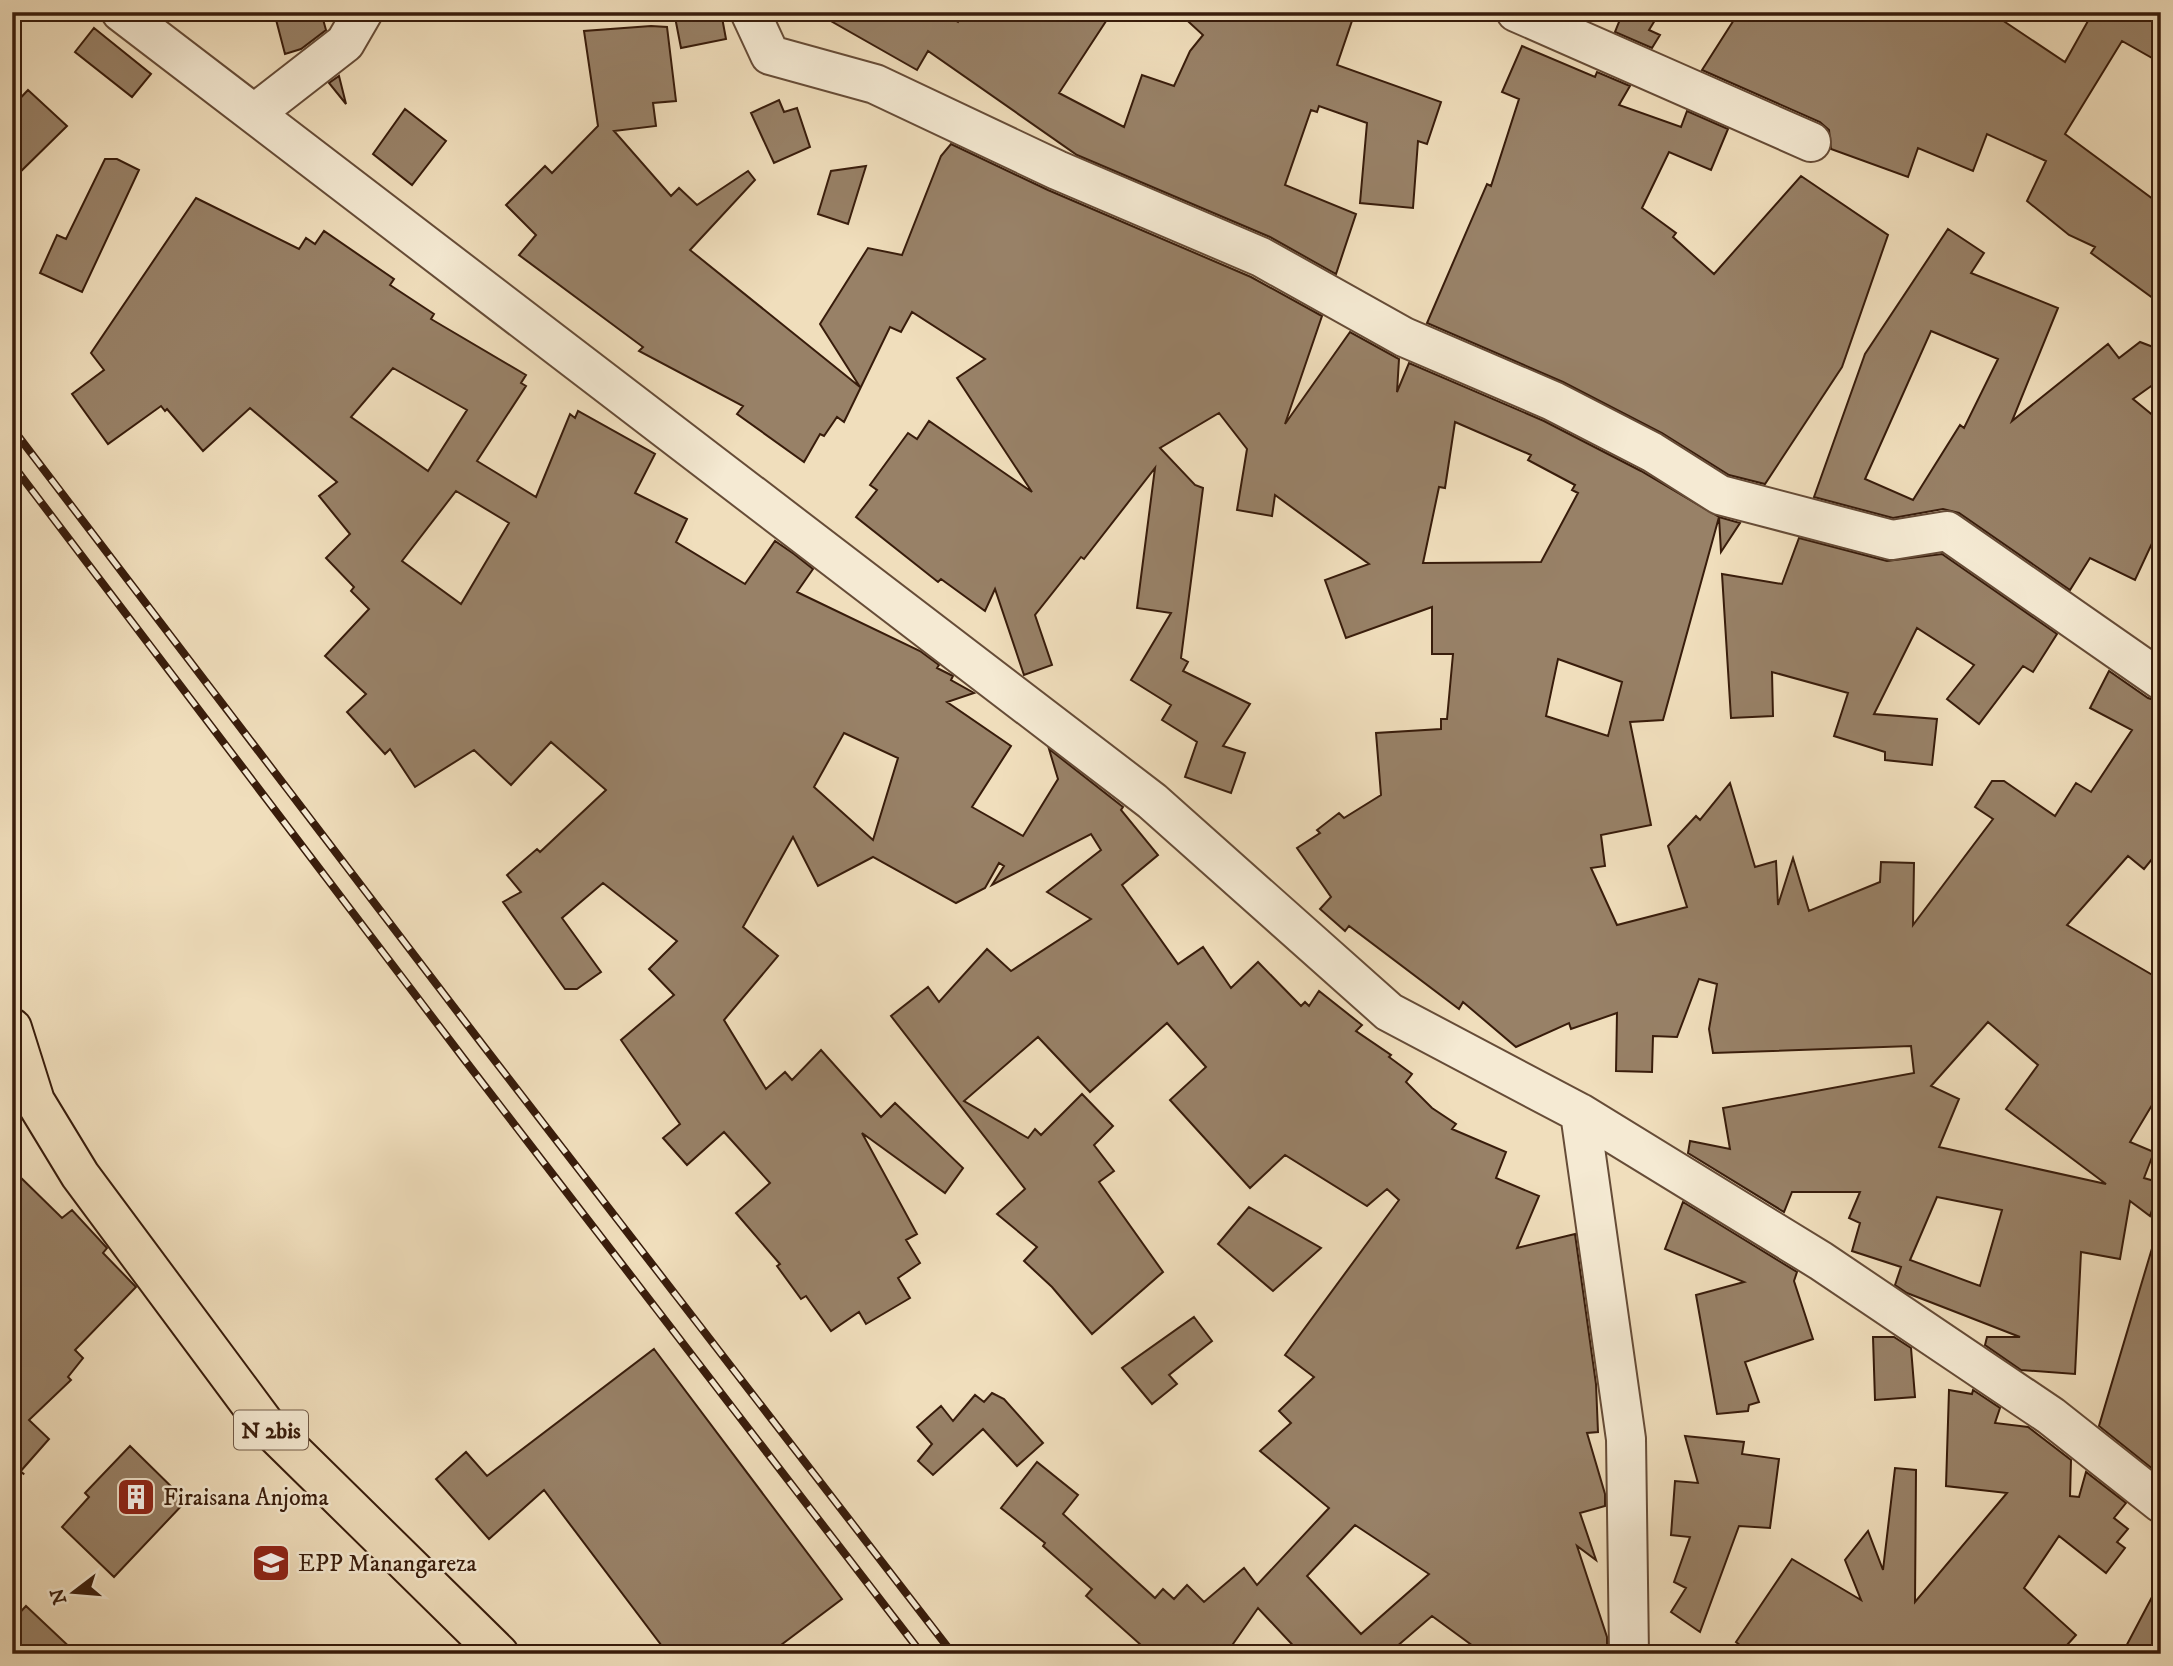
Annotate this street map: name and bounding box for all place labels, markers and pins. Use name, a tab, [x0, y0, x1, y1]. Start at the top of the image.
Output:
building icon: Firaisana Anjoma	[115, 1476, 157, 1518]
place label: Firaisana Anjoma	[163, 1483, 330, 1513]
school or university icon: EPP Manangareza	[250, 1542, 292, 1584]
place label: EPP Manangareza	[298, 1549, 478, 1579]

